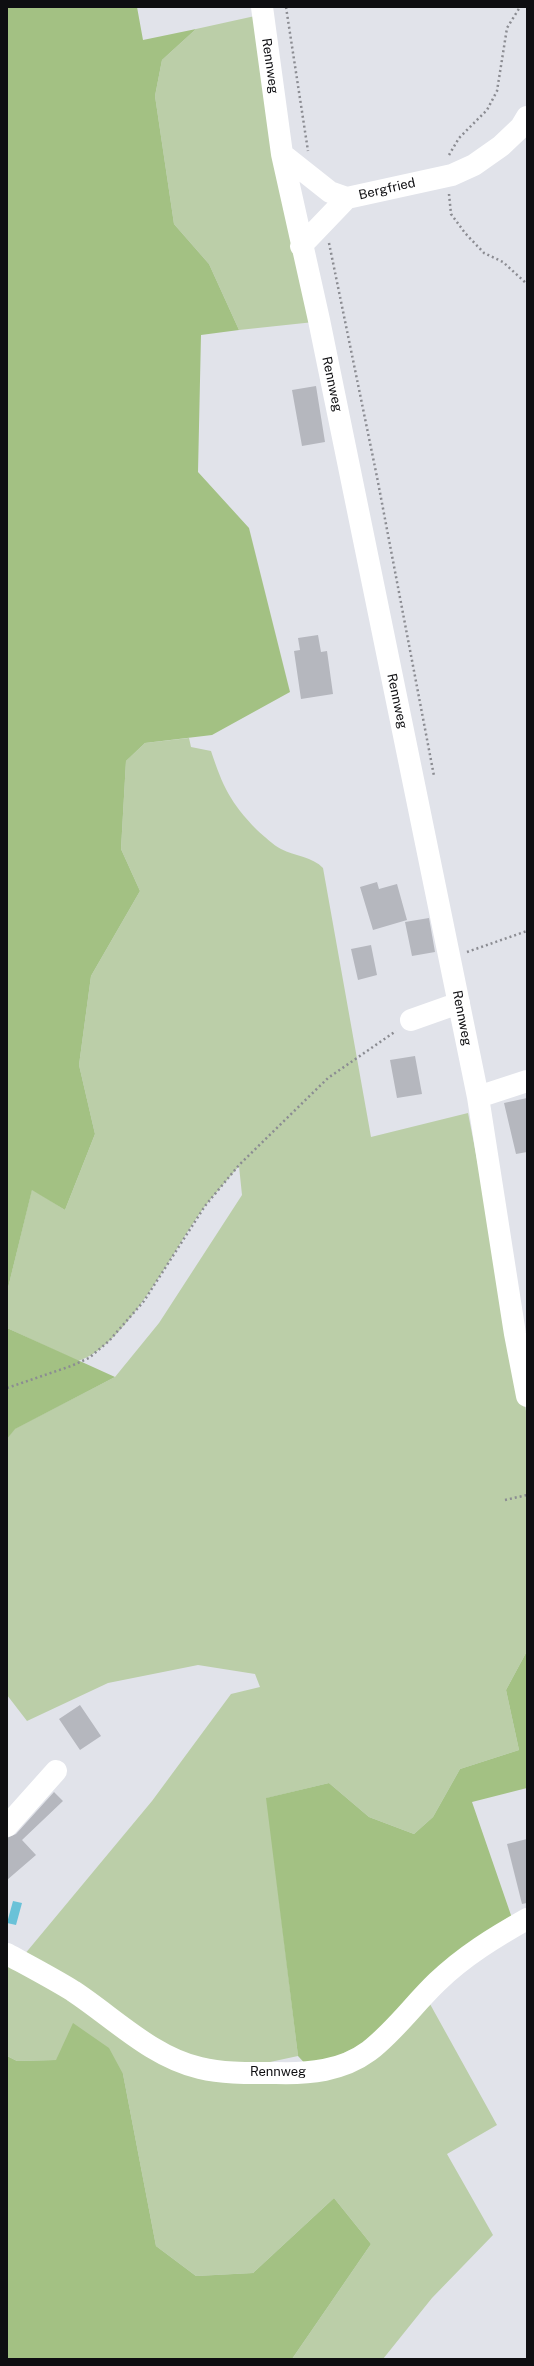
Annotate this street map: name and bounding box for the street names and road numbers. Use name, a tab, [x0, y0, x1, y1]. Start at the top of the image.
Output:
street label: Rennweg	[258, 37, 282, 95]
street label: Bergfried	[357, 175, 417, 203]
street label: Rennweg	[319, 355, 345, 413]
street label: Rennweg	[384, 672, 410, 730]
street label: Rennweg	[449, 989, 475, 1047]
street label: Rennweg	[250, 2064, 306, 2080]

